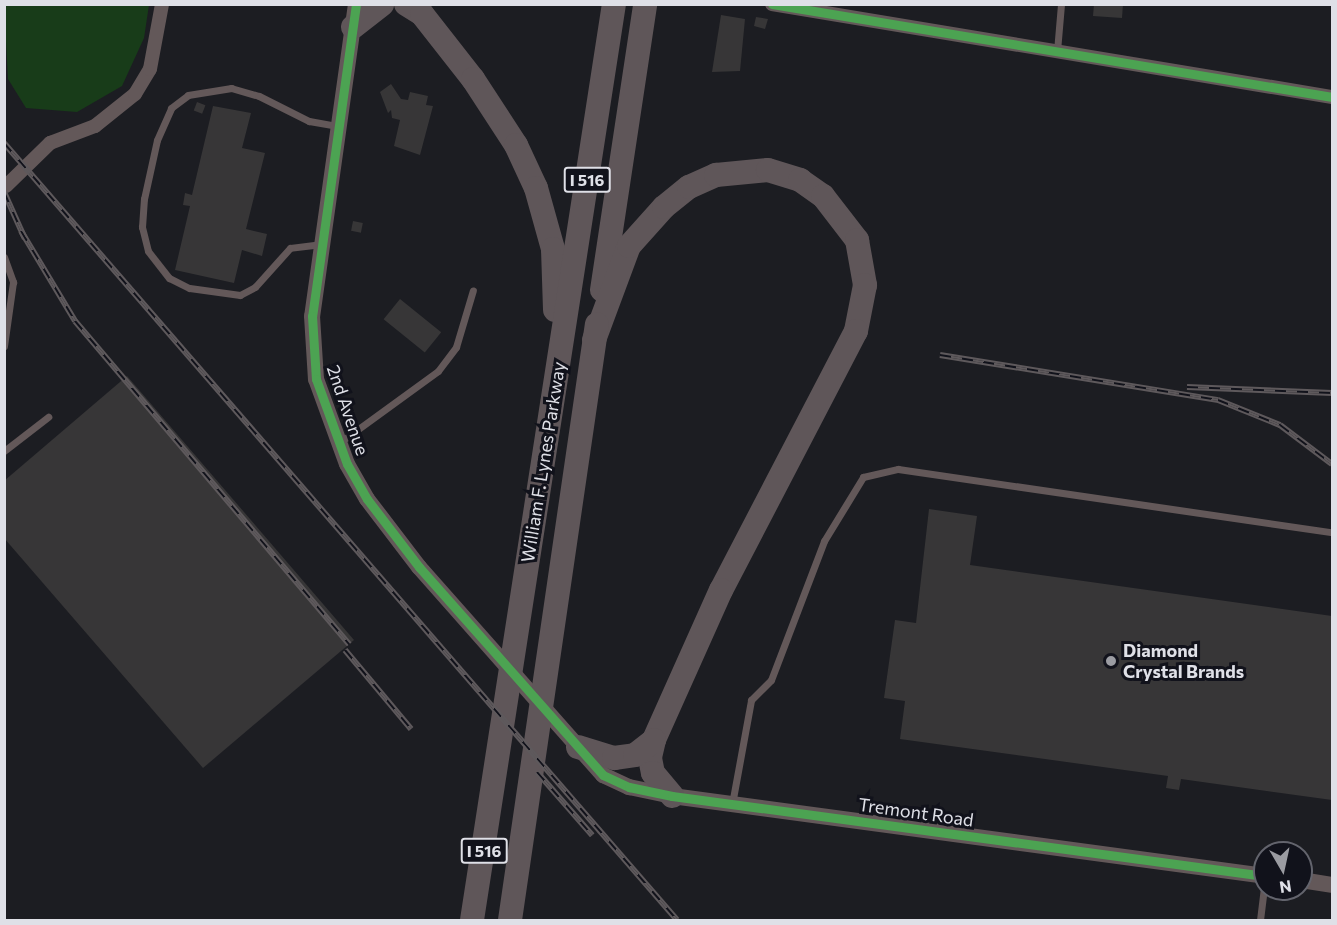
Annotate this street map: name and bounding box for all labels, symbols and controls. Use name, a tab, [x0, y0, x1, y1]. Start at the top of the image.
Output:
road number: I 516	[563, 167, 611, 193]
street label: William F. Lynes Parkway	[516, 360, 570, 564]
street label: 2nd Avenue	[322, 362, 374, 458]
place label: Diamond Crystal Brands	[1123, 640, 1244, 682]
marker: Diamond Crystal Brands	[1104, 654, 1118, 668]
street label: Tremont Road	[857, 793, 975, 831]
road number: I 516	[460, 838, 508, 864]
north arrow	[1253, 841, 1313, 901]
text: N	[1278, 877, 1293, 898]

